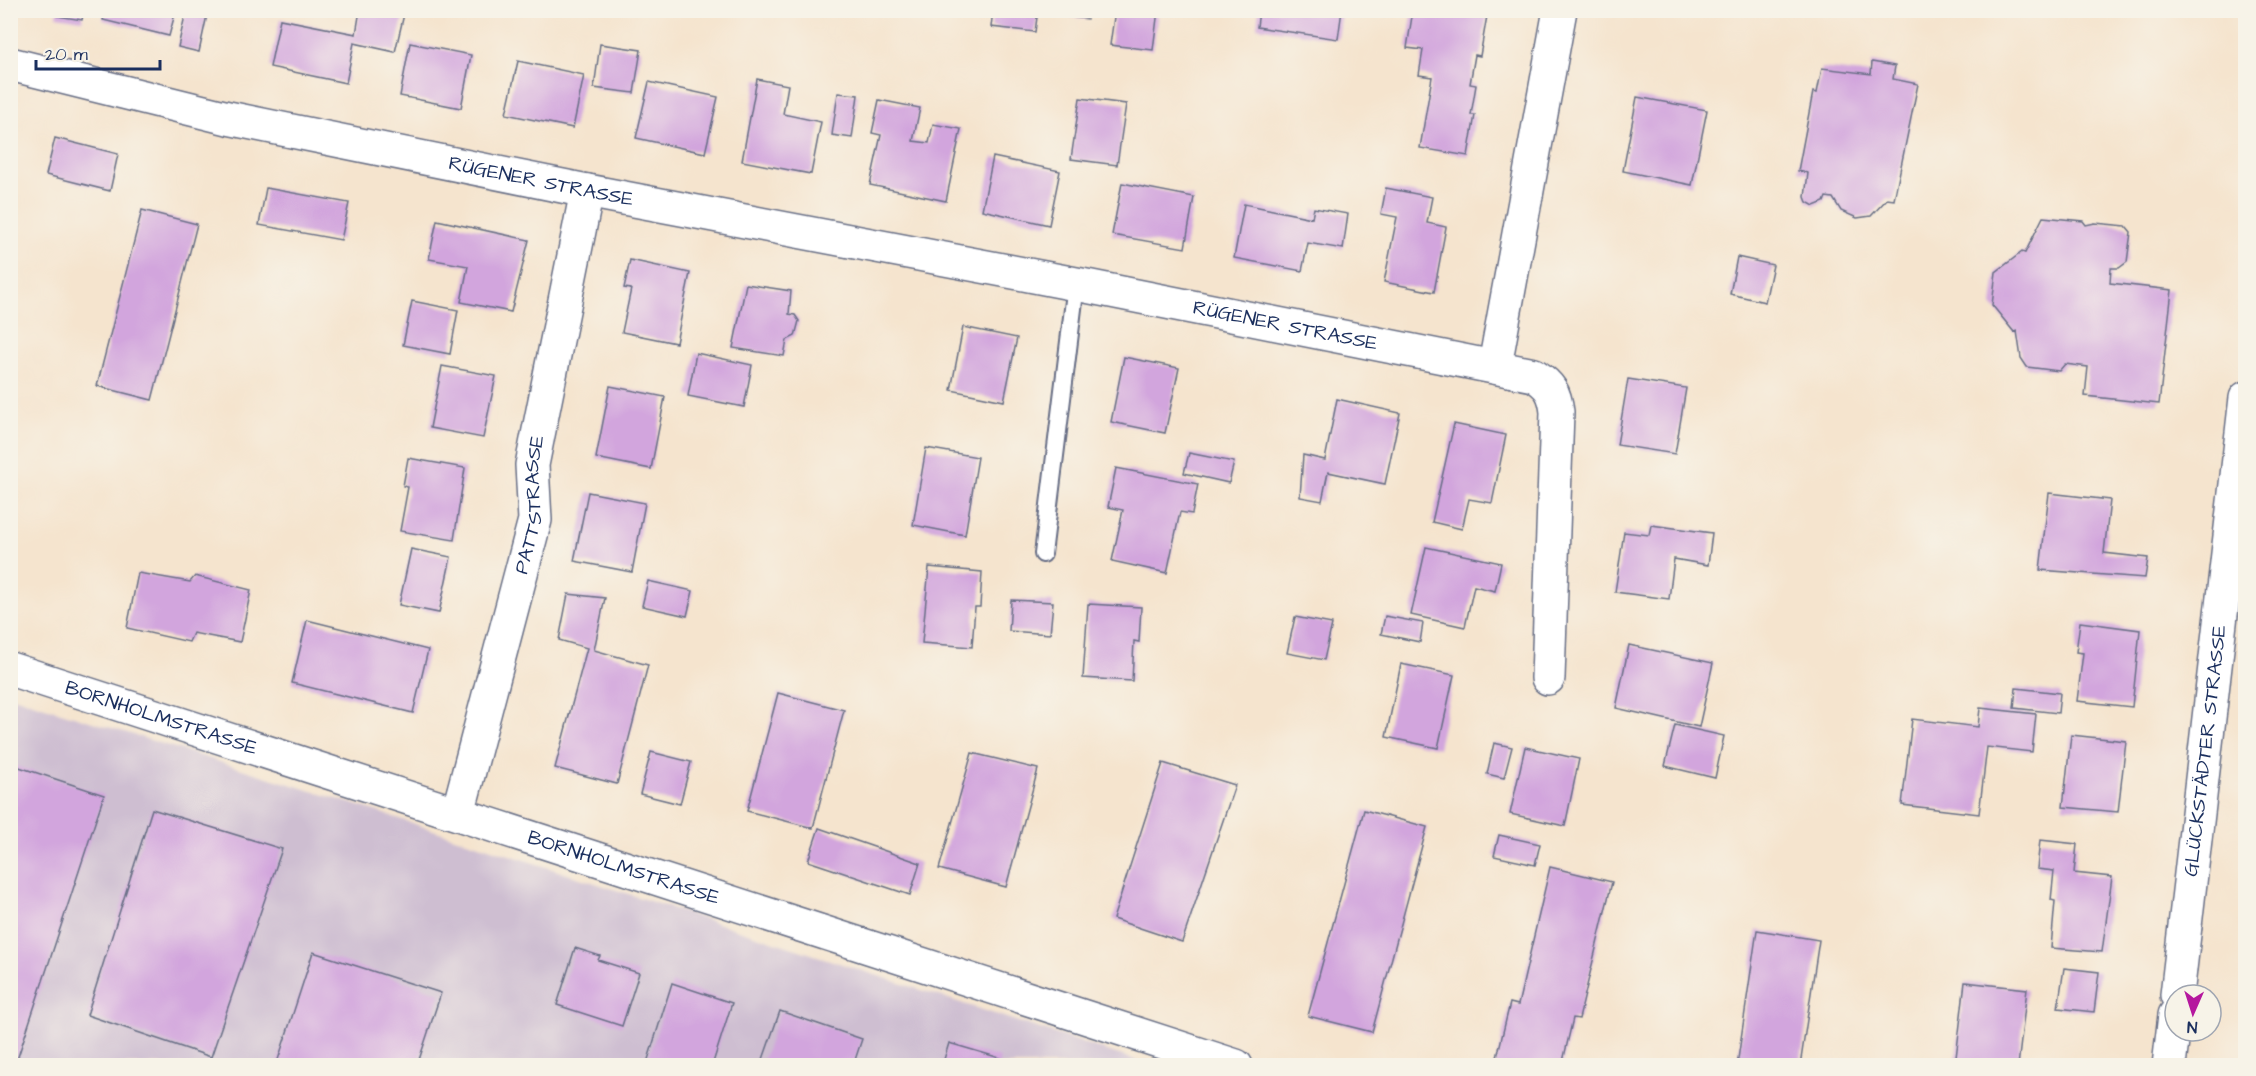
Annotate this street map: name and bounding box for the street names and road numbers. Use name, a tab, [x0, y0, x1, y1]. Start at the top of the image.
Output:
street label: RÜGENER STRASSE	[446, 149, 636, 214]
street label: RÜGENER STRASSE	[1190, 294, 1380, 358]
street label: PATTSTRASSE	[507, 432, 552, 577]
street label: GLÜCKSTÄDTER STRASSE	[2177, 623, 2234, 878]
street label: BORNHOLMSTRASSE	[62, 674, 261, 762]
street label: BORNHOLMSTRASSE	[524, 824, 723, 912]

